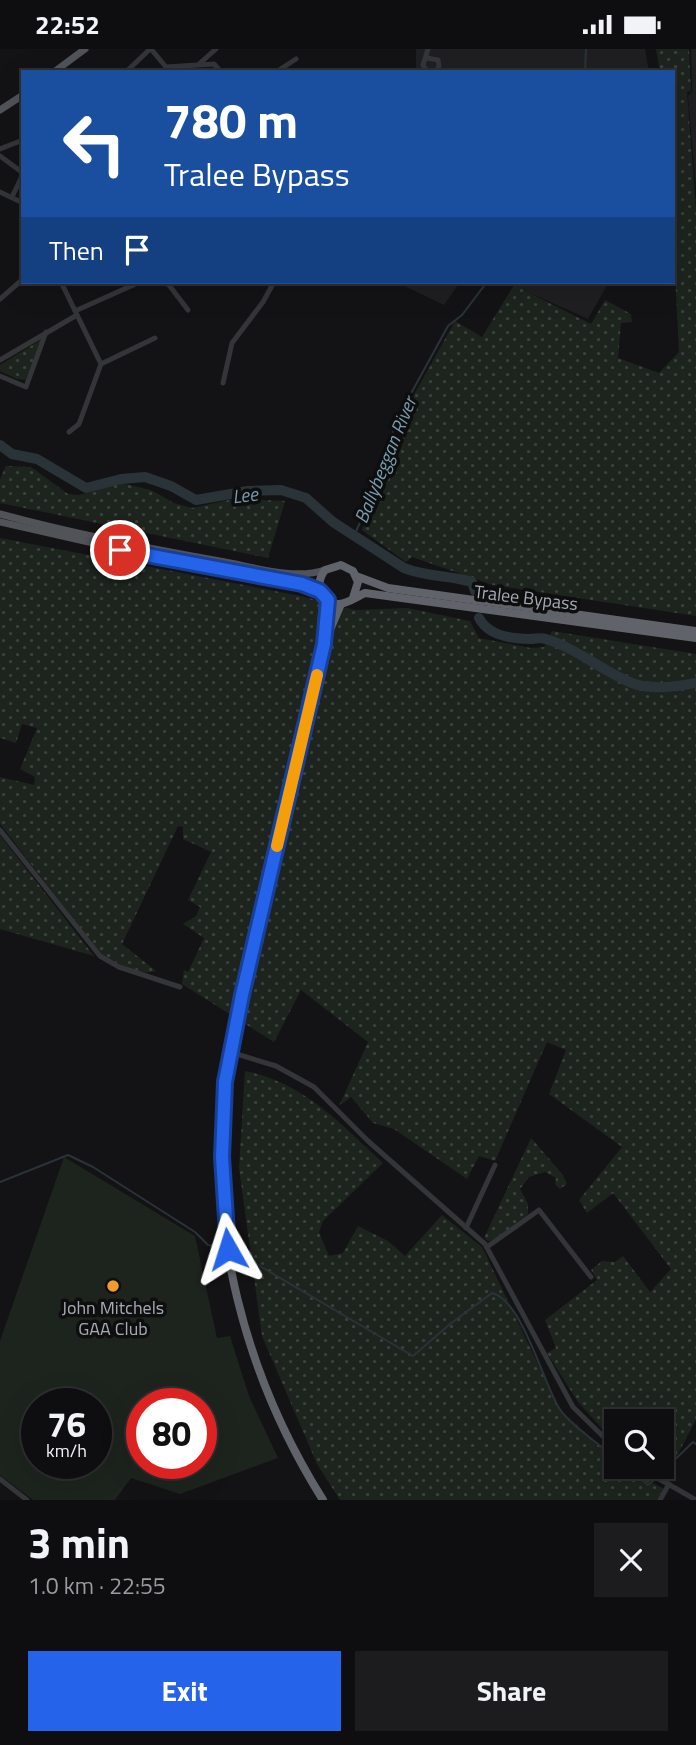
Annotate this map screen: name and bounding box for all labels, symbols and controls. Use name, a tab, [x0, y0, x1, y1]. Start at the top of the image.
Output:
text: 22:52	[35, 5, 100, 44]
text: 780 m	[164, 82, 298, 157]
icon: left	[49, 98, 140, 189]
text: Tralee Bypass	[164, 150, 350, 198]
text: Then	[49, 231, 104, 270]
icon: arrive	[118, 231, 156, 269]
water label: Ballybeggan River	[346, 390, 424, 527]
water label: Lee	[230, 478, 261, 510]
pin	[90, 520, 150, 580]
icon: arrive	[101, 531, 139, 569]
street label: Tralee Bypass	[473, 578, 580, 617]
position arrow	[191, 1212, 265, 1286]
marker: John Mitchels GAA Club	[105, 1278, 121, 1294]
place label: John Mitchels GAA Club	[62, 1294, 164, 1342]
speed limit sign: 80	[126, 1388, 217, 1479]
text: 76	[47, 1397, 86, 1451]
map controls	[604, 1409, 674, 1479]
button: search	[604, 1409, 674, 1479]
text: km/h	[46, 1437, 87, 1464]
text: 3 min	[28, 1510, 130, 1574]
button: close	[594, 1523, 668, 1597]
text: 1.0 km · 22:55	[28, 1568, 166, 1603]
button: Exit	[28, 1651, 341, 1731]
button: Share	[355, 1651, 668, 1731]

